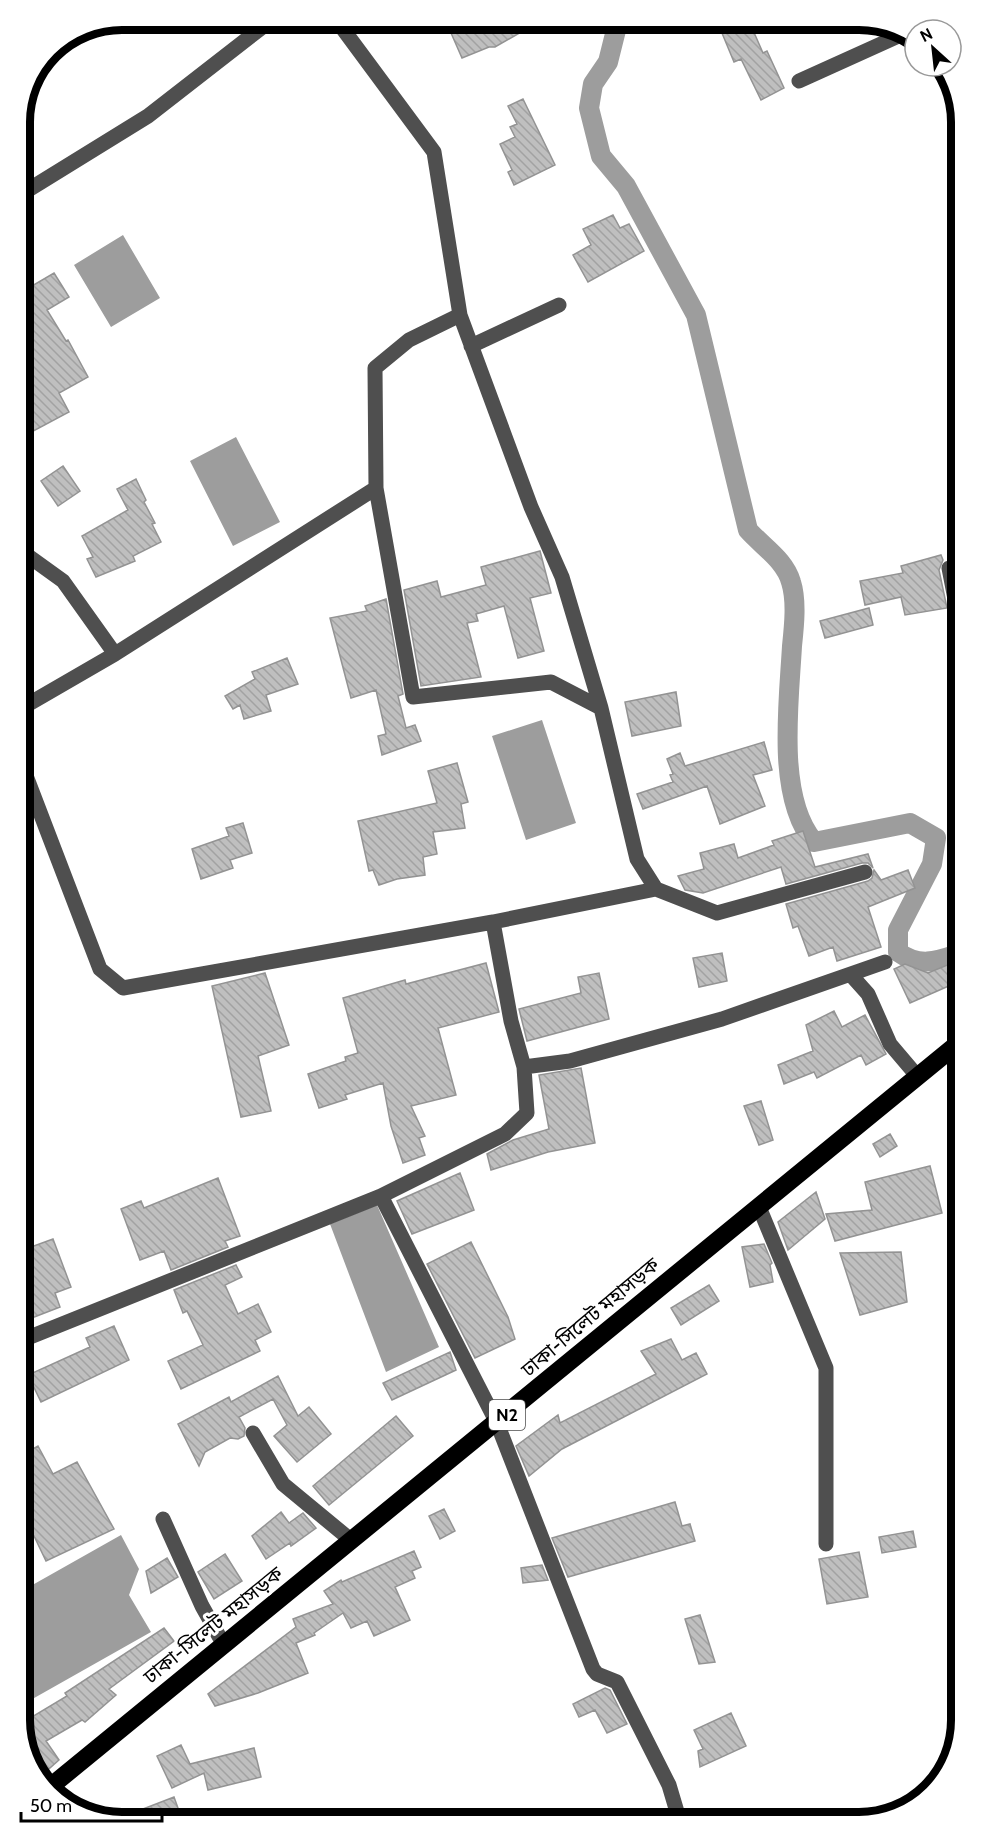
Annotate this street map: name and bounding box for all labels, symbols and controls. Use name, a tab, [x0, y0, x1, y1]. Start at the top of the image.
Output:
north arrow	[903, 18, 963, 78]
text: N	[917, 24, 936, 46]
street label: ঢাকা-সিলেট মহাসড়ক	[516, 1252, 664, 1382]
road number: N2	[489, 1400, 525, 1430]
street label: ঢাকা-সিলেট মহাসড়ক	[138, 1561, 288, 1689]
scale bar	[21, 1785, 162, 1823]
text: 50 m	[30, 1795, 72, 1817]

